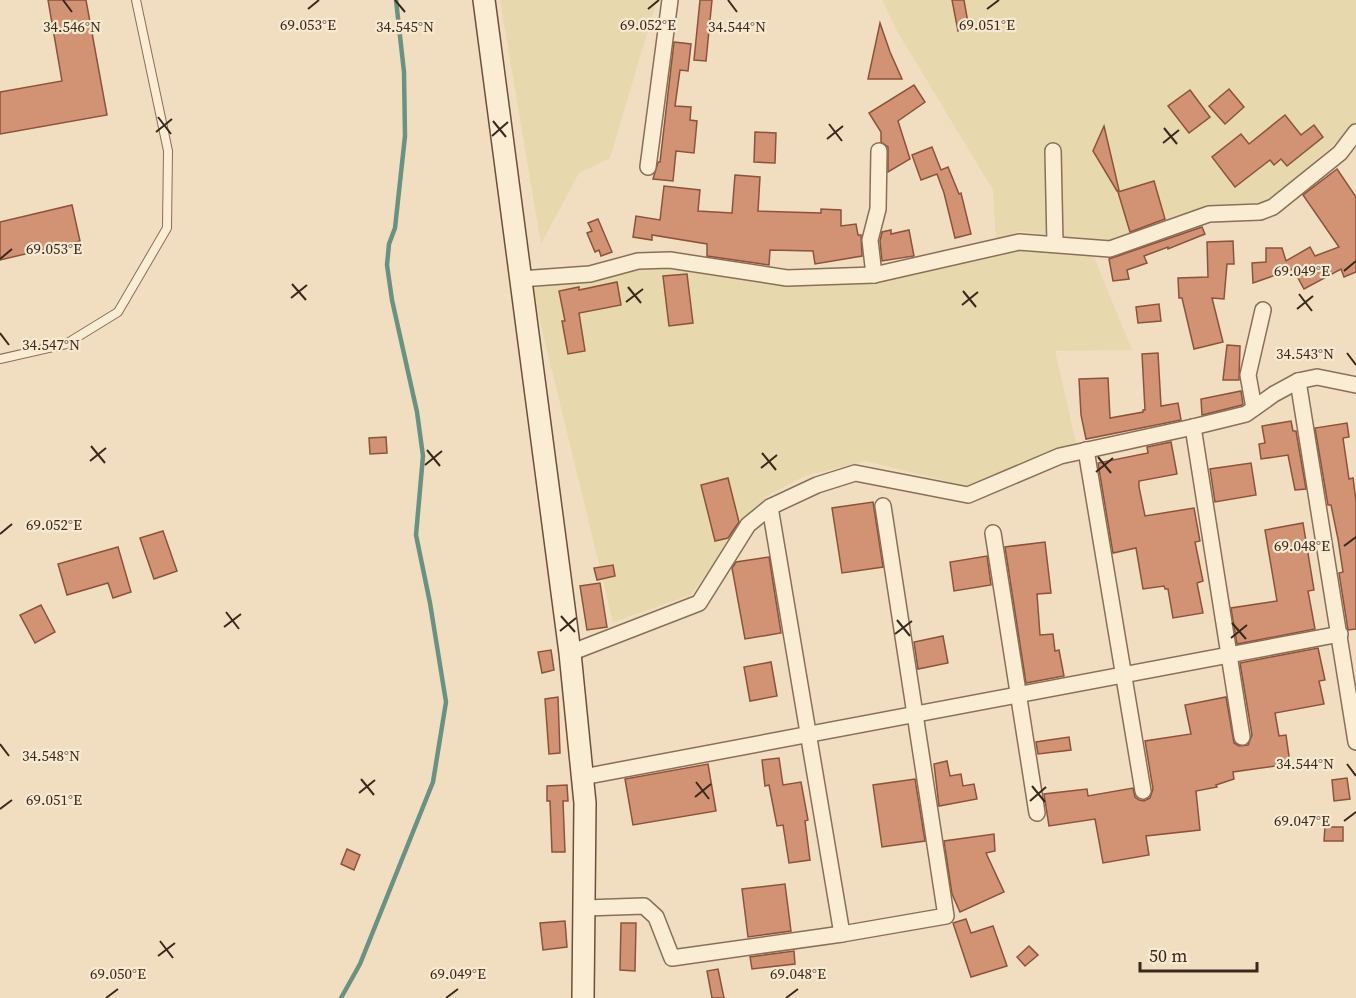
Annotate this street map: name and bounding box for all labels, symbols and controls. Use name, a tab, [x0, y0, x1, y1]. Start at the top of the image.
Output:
text: 69.053°E	[280, 14, 336, 35]
text: 69.052°E	[620, 14, 676, 35]
text: 69.051°E	[959, 14, 1015, 35]
text: 34.546°N	[43, 16, 101, 37]
text: 34.545°N	[376, 16, 434, 37]
text: 34.544°N	[708, 16, 766, 37]
text: 69.053°E	[26, 238, 82, 259]
text: 69.049°E	[1274, 260, 1330, 281]
text: 34.547°N	[22, 334, 80, 355]
text: 34.543°N	[1276, 343, 1334, 364]
text: 69.052°E	[26, 514, 82, 535]
text: 69.048°E	[1274, 535, 1330, 556]
text: 34.548°N	[22, 745, 80, 766]
text: 34.544°N	[1276, 753, 1334, 774]
text: 69.051°E	[26, 789, 82, 810]
text: 69.047°E	[1274, 810, 1330, 831]
scale bar	[1140, 935, 1257, 973]
text: 50 m	[1149, 943, 1187, 968]
text: 69.050°E	[90, 963, 146, 984]
text: 69.049°E	[430, 963, 486, 984]
text: 69.048°E	[770, 963, 826, 984]

